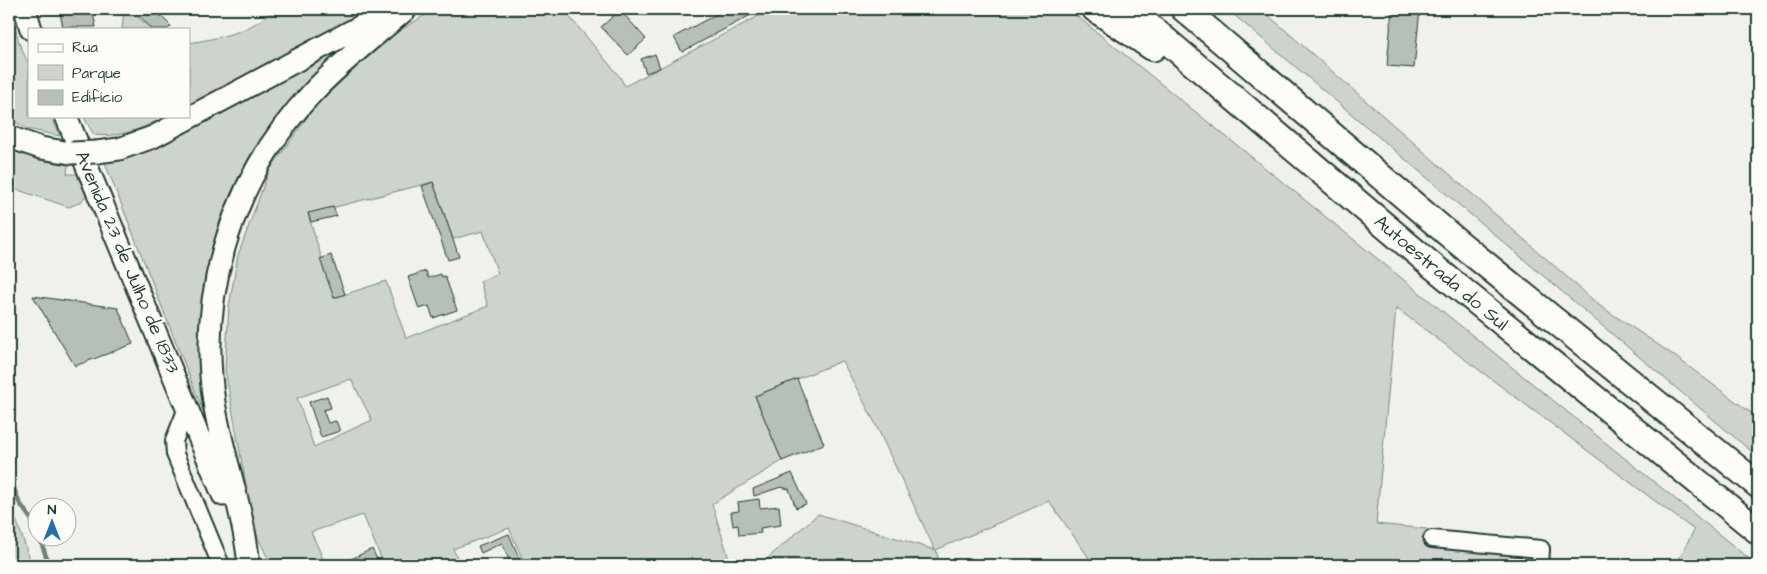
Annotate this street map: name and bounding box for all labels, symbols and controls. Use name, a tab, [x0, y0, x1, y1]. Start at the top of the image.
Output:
legend	[28, 28, 190, 118]
text: Rua	[72, 37, 98, 58]
text: Parque	[72, 63, 121, 84]
text: Edifício	[72, 87, 123, 108]
street label: Avenida 23 de Julho de 1833	[68, 146, 186, 378]
street label: Autoestrada do Sul	[1368, 209, 1514, 337]
north arrow	[28, 496, 78, 546]
text: N	[48, 500, 57, 520]

